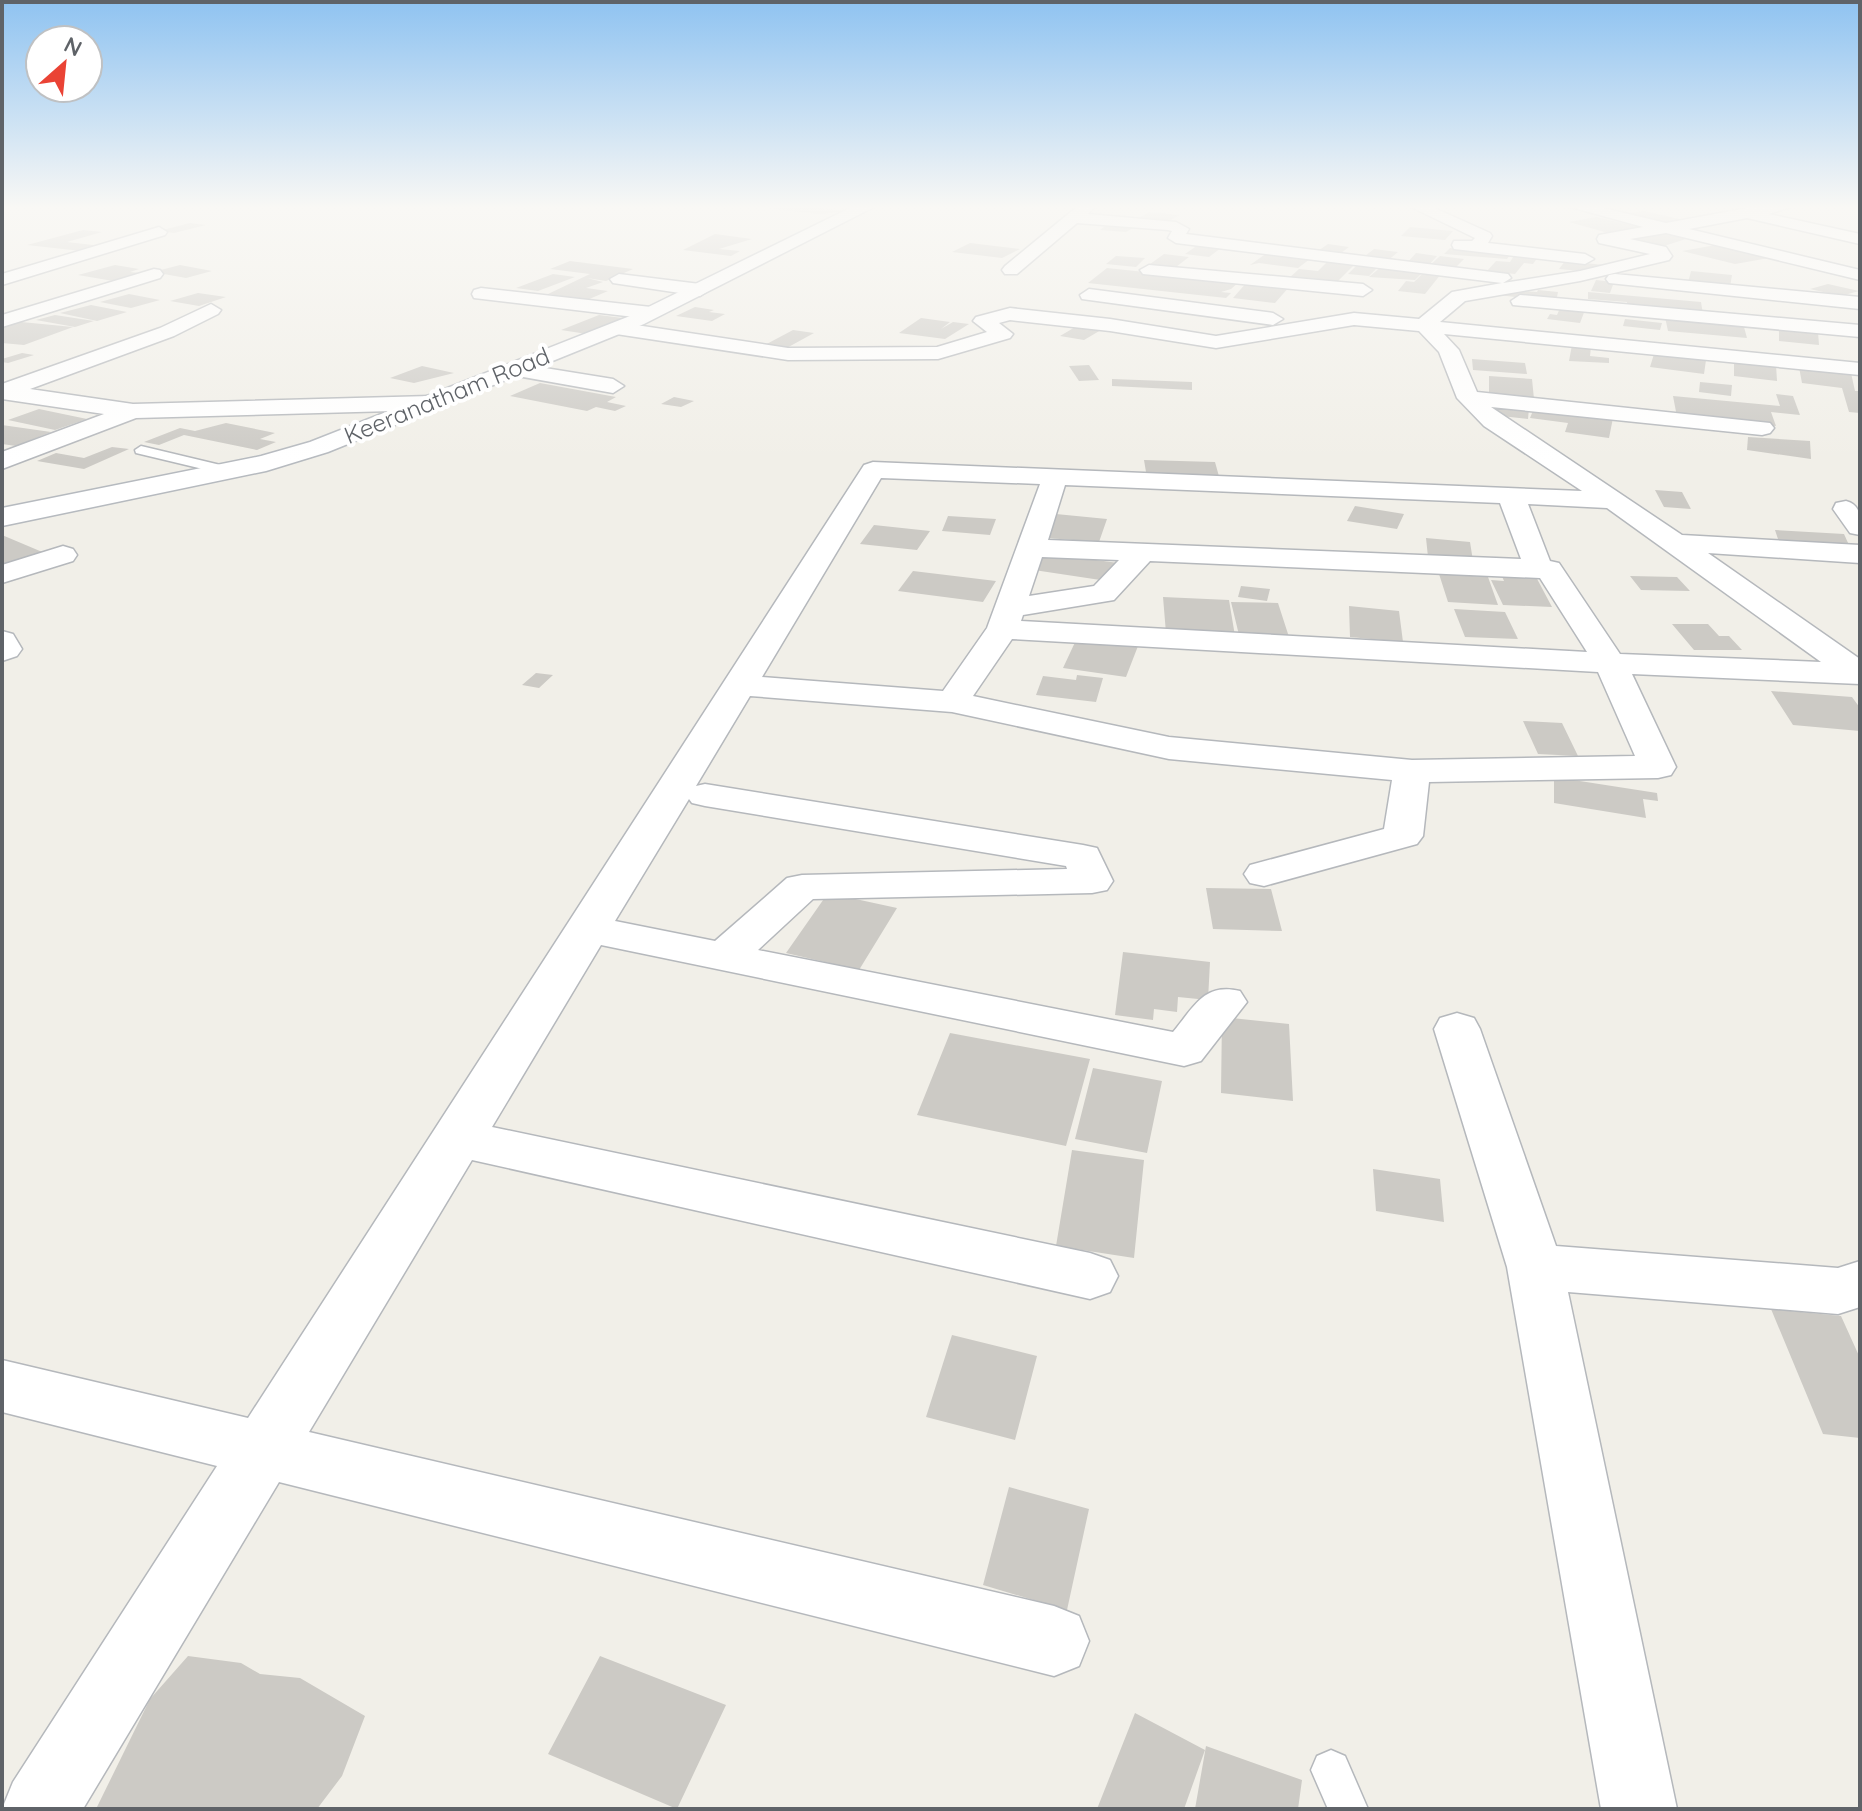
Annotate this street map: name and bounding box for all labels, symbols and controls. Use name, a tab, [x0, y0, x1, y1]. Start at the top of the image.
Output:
north arrow	[24, 24, 104, 104]
text: N	[60, 30, 87, 62]
street label: Keeranatham Road	[339, 340, 554, 450]

